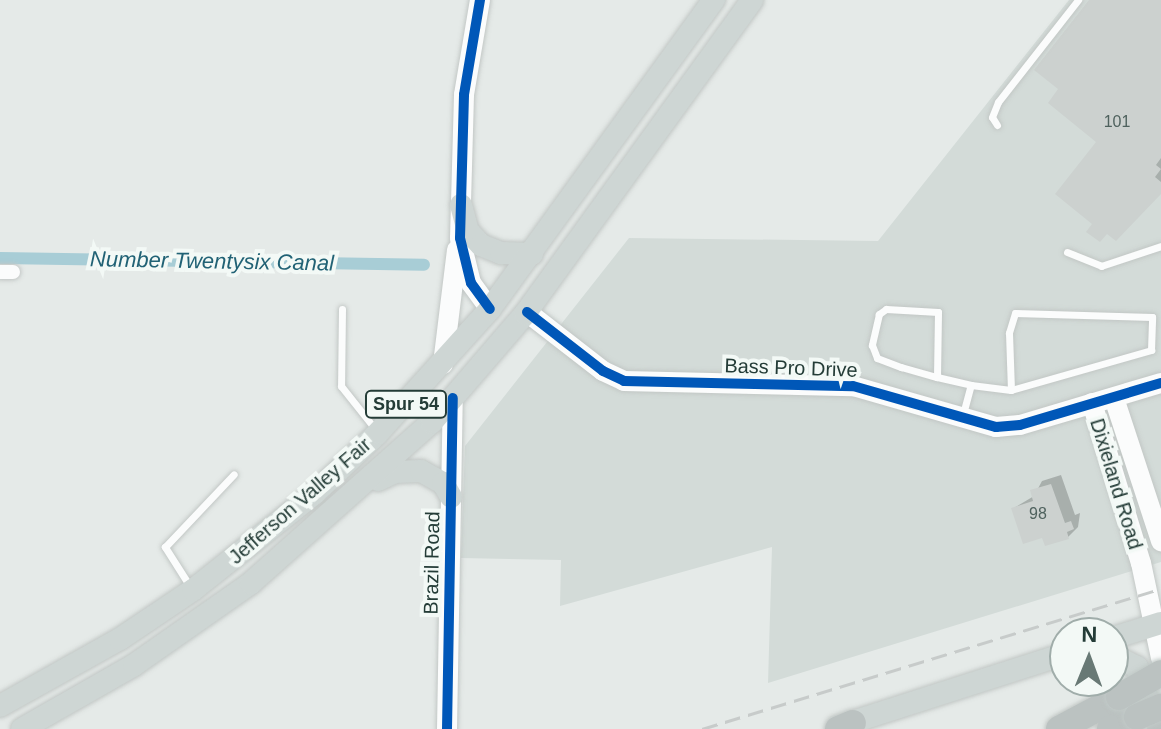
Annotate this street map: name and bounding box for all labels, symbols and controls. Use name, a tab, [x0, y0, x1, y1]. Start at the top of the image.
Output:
house number: 101	[1104, 112, 1130, 132]
water label: Number Twentysix Canal	[90, 246, 334, 276]
street label: Bass Pro Drive	[724, 354, 858, 382]
road number: Spur 54	[364, 390, 448, 418]
street label: Dixieland Road	[1085, 416, 1147, 552]
street label: Jefferson Valley Fair	[224, 433, 376, 569]
house number: 98	[1029, 504, 1047, 524]
street label: Brazil Road	[419, 511, 445, 615]
north arrow	[1049, 617, 1129, 697]
text: N	[1081, 622, 1098, 647]

